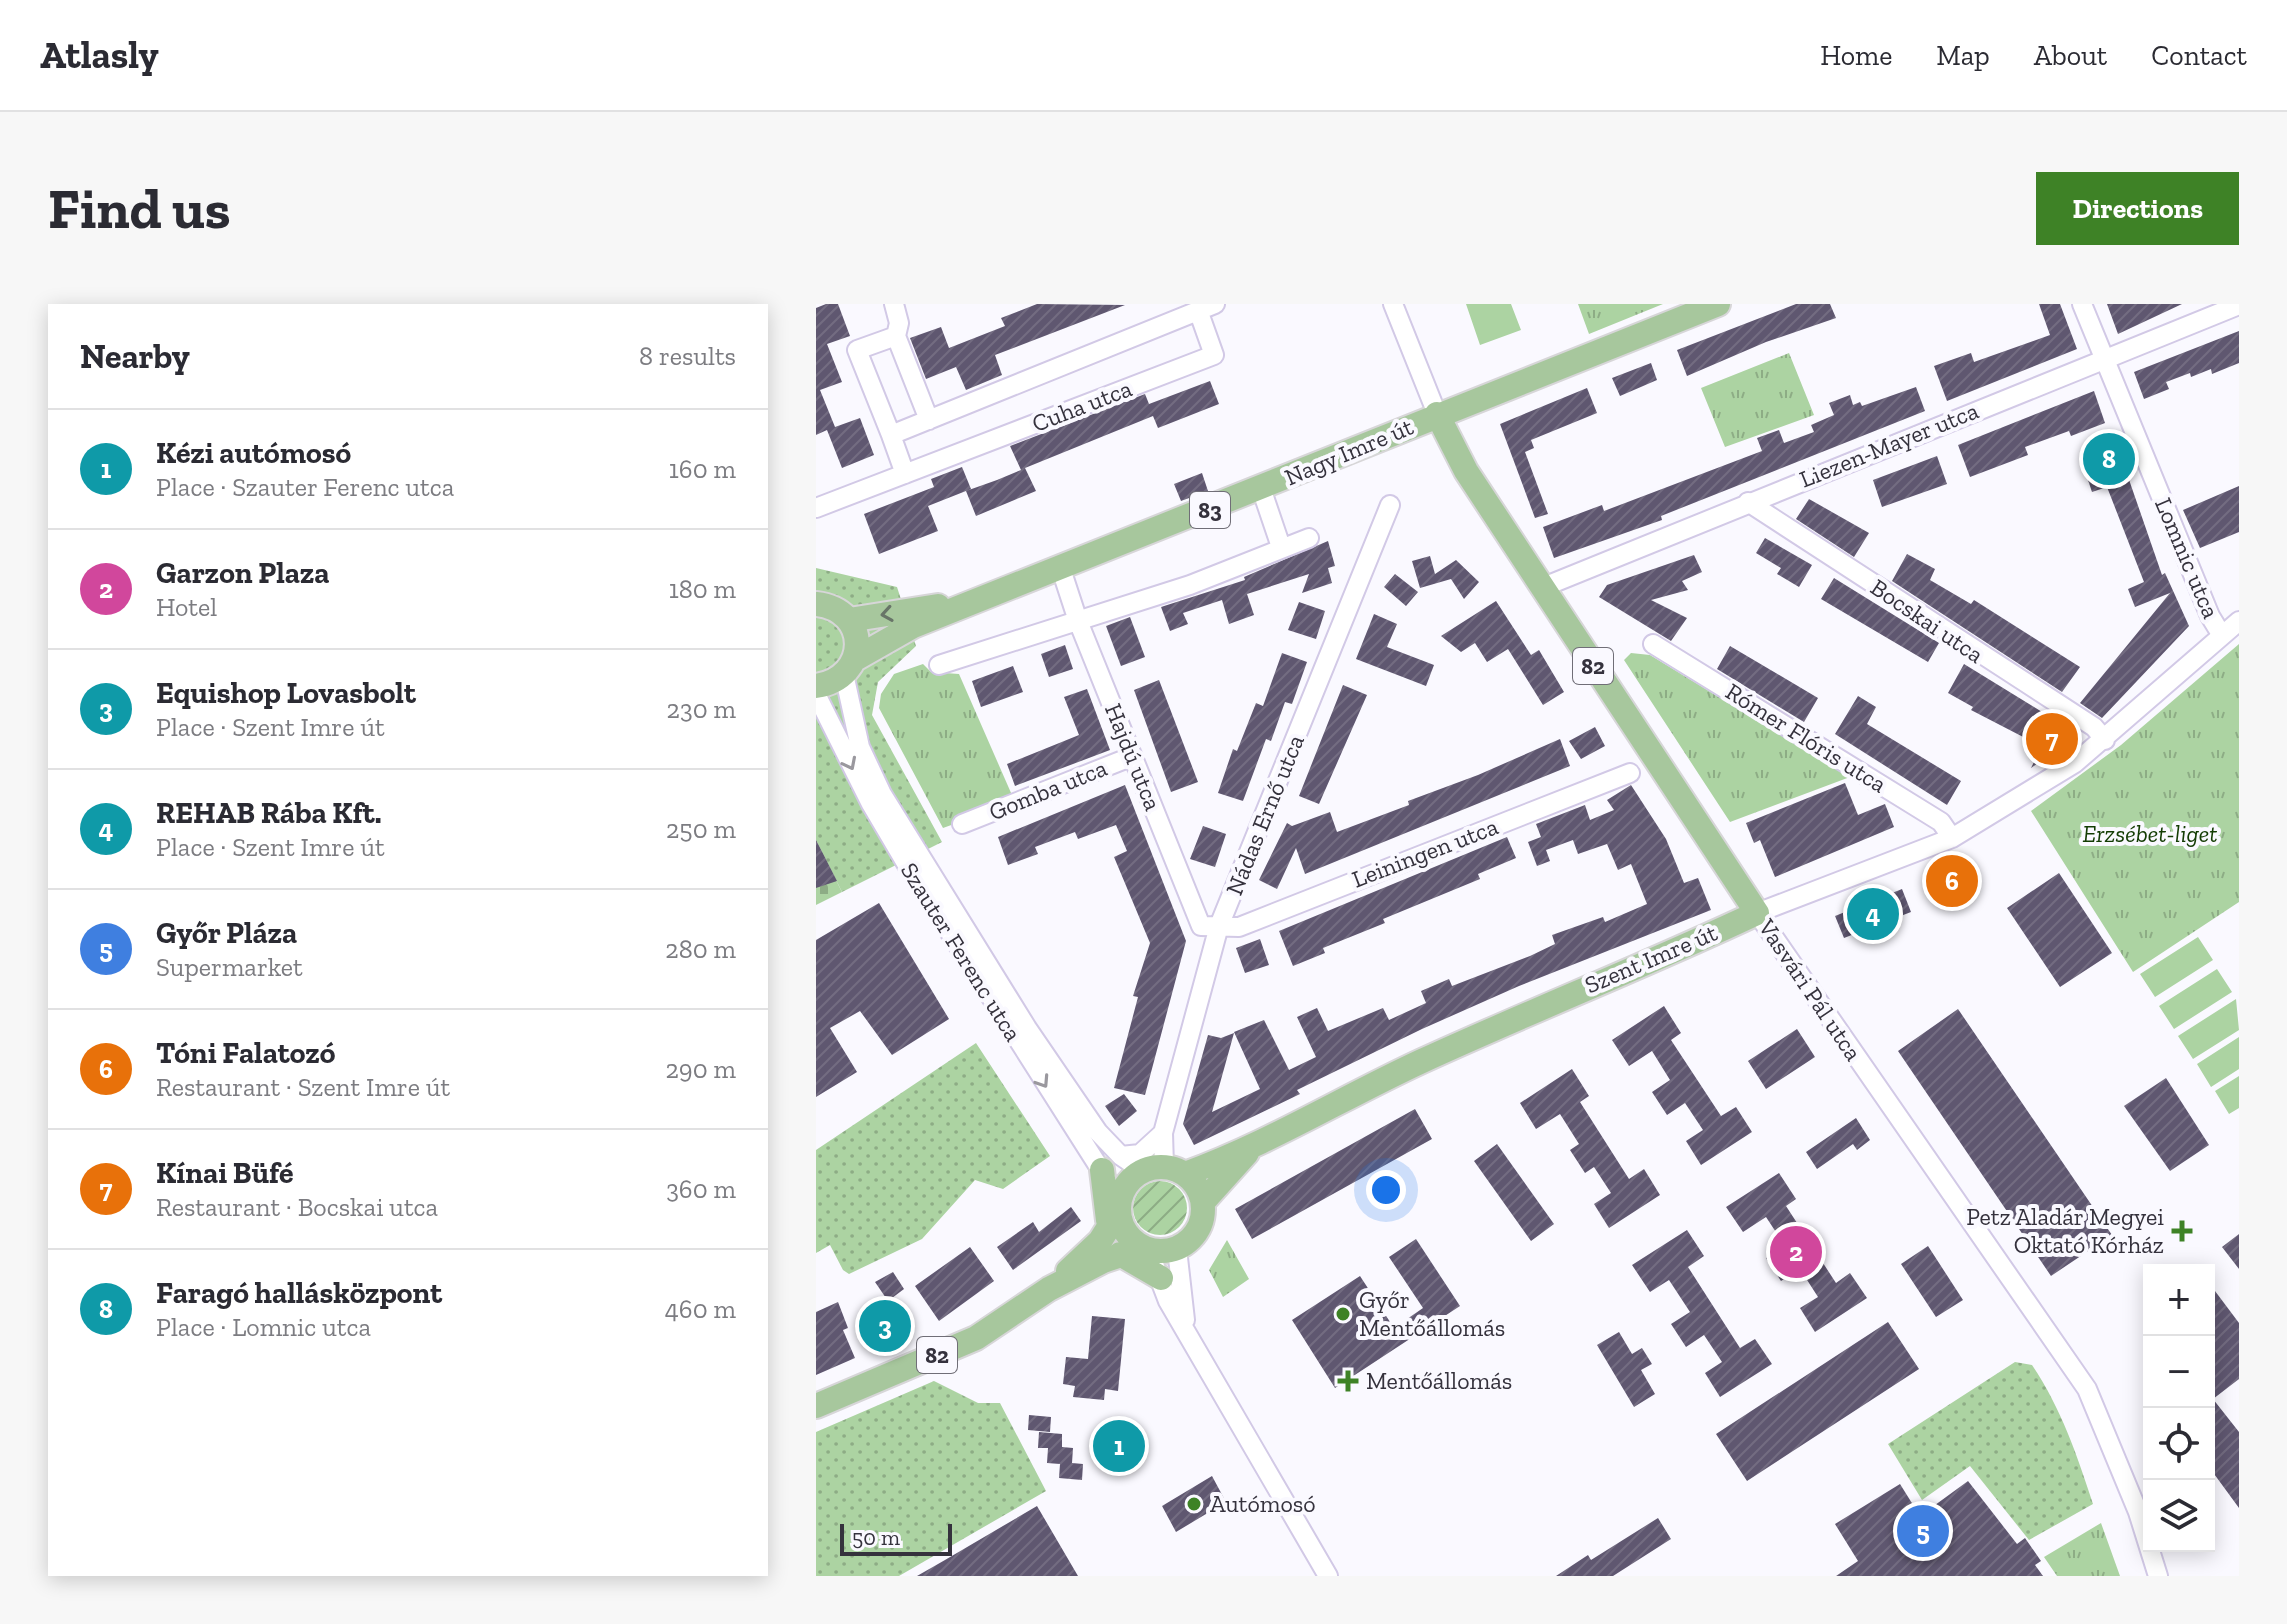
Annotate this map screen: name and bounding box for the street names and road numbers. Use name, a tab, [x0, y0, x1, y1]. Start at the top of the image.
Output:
street label: Cuha utca	[1028, 373, 1136, 438]
street label: Liezen-Mayer utca	[1795, 395, 1983, 494]
street label: Nagy Imre út	[1280, 411, 1417, 492]
road number: 83	[1190, 492, 1230, 528]
street label: Lomnic utca	[2149, 493, 2226, 623]
street label: Bocskai utca	[1865, 572, 1989, 669]
road number: 82	[1573, 648, 1613, 684]
street label: Rómer Flóris utca	[1721, 677, 1892, 799]
street label: Hajdú utca	[1099, 699, 1168, 815]
street label: Nádas Ernő utca	[1219, 730, 1310, 899]
street label: Gomba utca	[985, 753, 1111, 826]
street label: Leiningen utca	[1348, 811, 1502, 894]
street label: Szauter Ferenc utca	[895, 857, 1028, 1047]
street label: Vasvári Pál utca	[1752, 913, 1869, 1066]
street label: Szent Imre út	[1580, 918, 1721, 999]
road number: 82	[917, 1337, 957, 1373]

